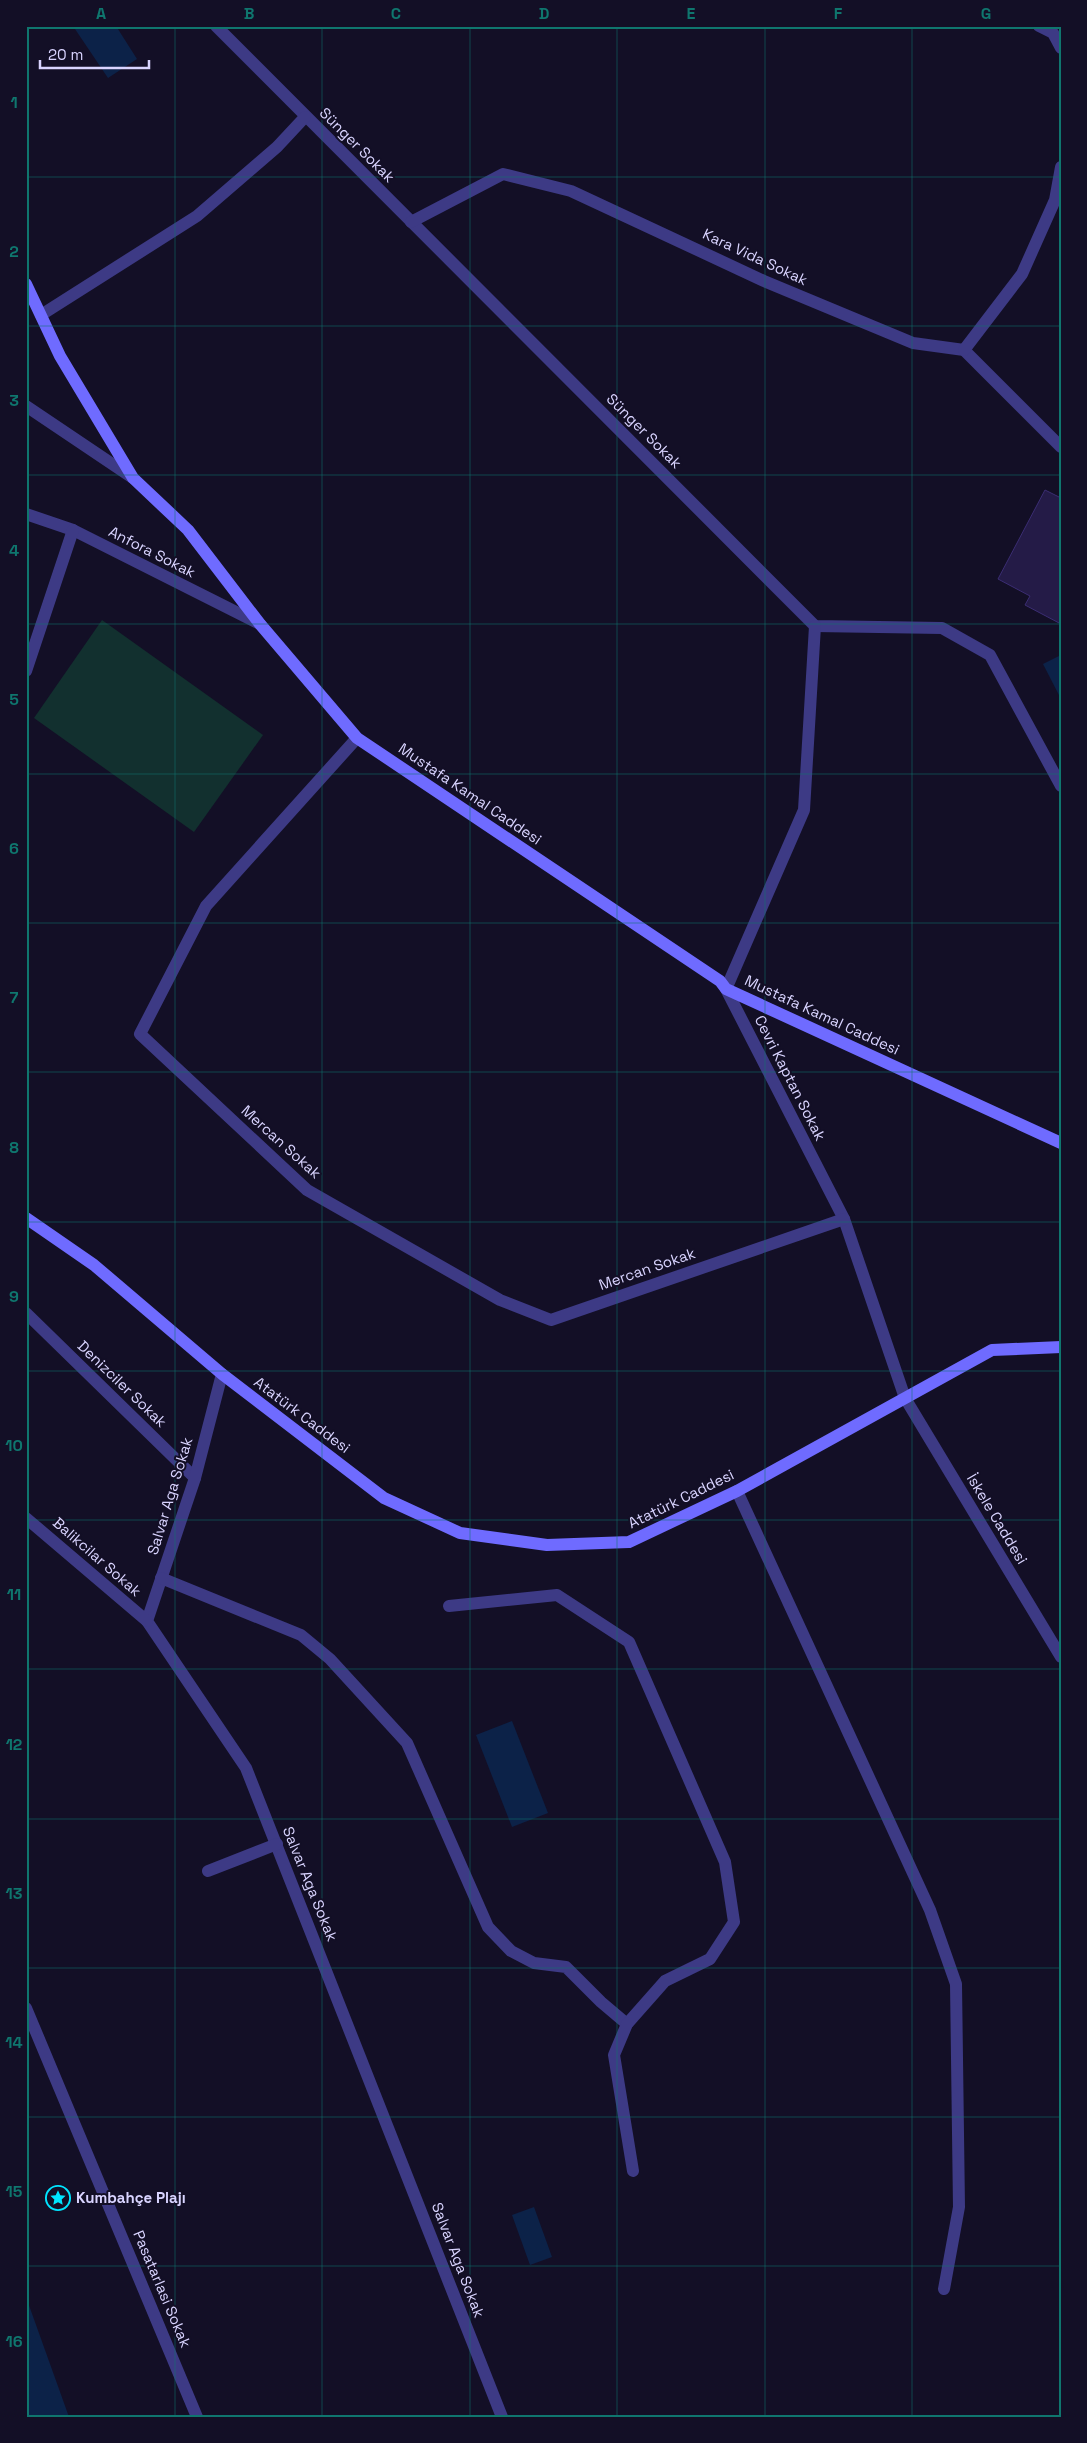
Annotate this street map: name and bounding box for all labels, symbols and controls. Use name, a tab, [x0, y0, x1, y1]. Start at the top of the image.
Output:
text: A	[96, 3, 106, 24]
text: B	[244, 3, 254, 24]
text: C	[391, 3, 401, 24]
text: D	[539, 3, 549, 24]
text: E	[687, 3, 696, 24]
text: F	[834, 3, 843, 24]
text: G	[981, 3, 991, 24]
scale bar	[40, 38, 149, 70]
text: 20 m	[48, 45, 83, 64]
text: 1	[10, 92, 18, 113]
street label: Sünger Sokak	[316, 103, 399, 186]
street label: Kara Vida Sokak	[700, 224, 811, 289]
text: 2	[9, 241, 19, 262]
street label: Sünger Sokak	[603, 389, 686, 472]
text: 3	[9, 390, 19, 411]
street label: Anfora Sokak	[106, 522, 199, 582]
text: 4	[9, 540, 19, 561]
text: 5	[9, 689, 19, 710]
street label: Mustafa Kamal Caddesi	[395, 739, 545, 849]
text: 6	[9, 838, 19, 859]
street label: Mustafa Kamal Caddesi	[742, 970, 903, 1059]
text: 7	[10, 987, 19, 1008]
street label: Cevri Kaptan Sokak	[751, 1012, 830, 1144]
street label: Mercan Sokak	[237, 1101, 325, 1182]
text: 8	[9, 1137, 19, 1158]
street label: Mercan Sokak	[596, 1243, 698, 1294]
text: 9	[9, 1286, 19, 1307]
street label: Denizciler Sokak	[74, 1336, 171, 1431]
street label: Atatürk Caddesi	[250, 1372, 354, 1457]
text: 10	[5, 1435, 23, 1456]
street label: Salvar Aga Sokak	[143, 1435, 196, 1557]
street label: Atatürk Caddesi	[625, 1465, 737, 1532]
street label: İskele Caddesi	[963, 1470, 1032, 1568]
street label: Balikcilar Sokak	[49, 1513, 145, 1600]
text: 11	[7, 1584, 21, 1605]
text: 12	[6, 1734, 22, 1755]
street label: Salvar Aga Sokak	[279, 1824, 342, 1944]
text: 13	[6, 1883, 23, 1904]
text: 14	[5, 2032, 23, 2053]
text: 15	[6, 2181, 23, 2202]
place icon: Kumbahçe Plajı	[45, 2185, 71, 2211]
place label: Kumbahçe Plajı	[76, 2188, 186, 2207]
street label: Salvar Aga Sokak	[428, 2200, 489, 2320]
street label: Pasatarlasi Sokak	[129, 2227, 196, 2350]
text: 16	[5, 2331, 23, 2352]

